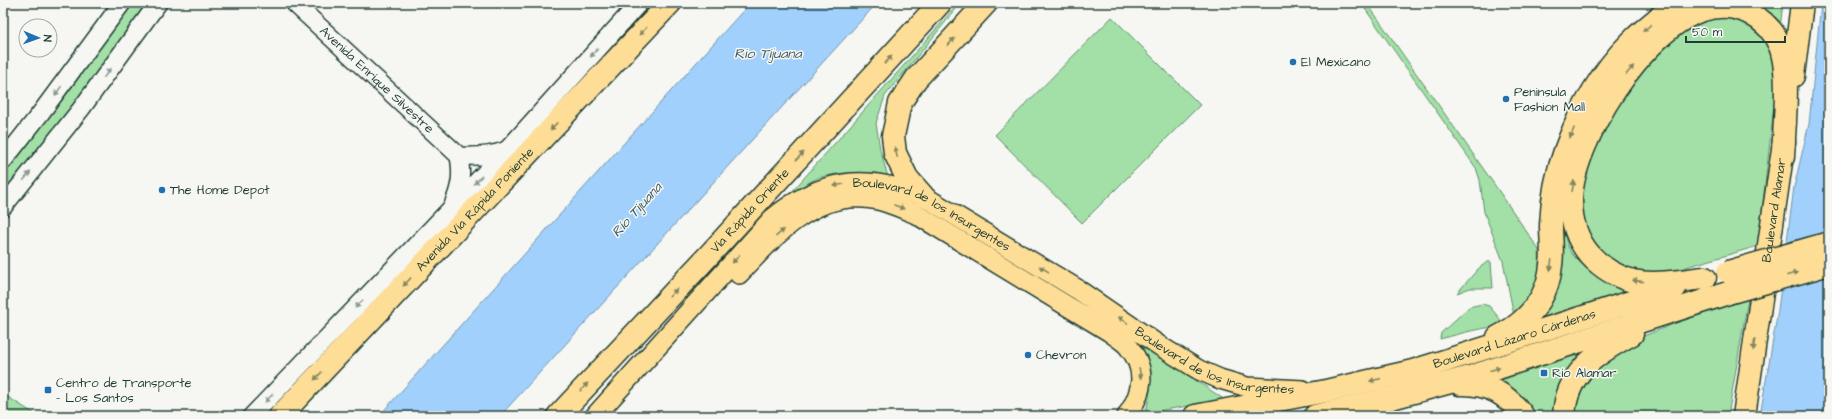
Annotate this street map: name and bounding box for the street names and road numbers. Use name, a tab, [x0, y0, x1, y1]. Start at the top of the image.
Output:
street label: Avenida Enríque Silvestre	[316, 22, 438, 138]
street label: Avenida Vía Rápida Poniente	[412, 143, 538, 276]
street label: Boulevard Alamar	[1758, 157, 1791, 264]
street label: Vía Rápida Oriente	[706, 164, 793, 257]
street label: Boulevard de los Insurgentes	[852, 174, 1014, 256]
street label: Boulevard Lázaro Cárdenas	[1431, 305, 1598, 373]
street label: Boulevard de los Insurgentes	[1131, 322, 1295, 399]

